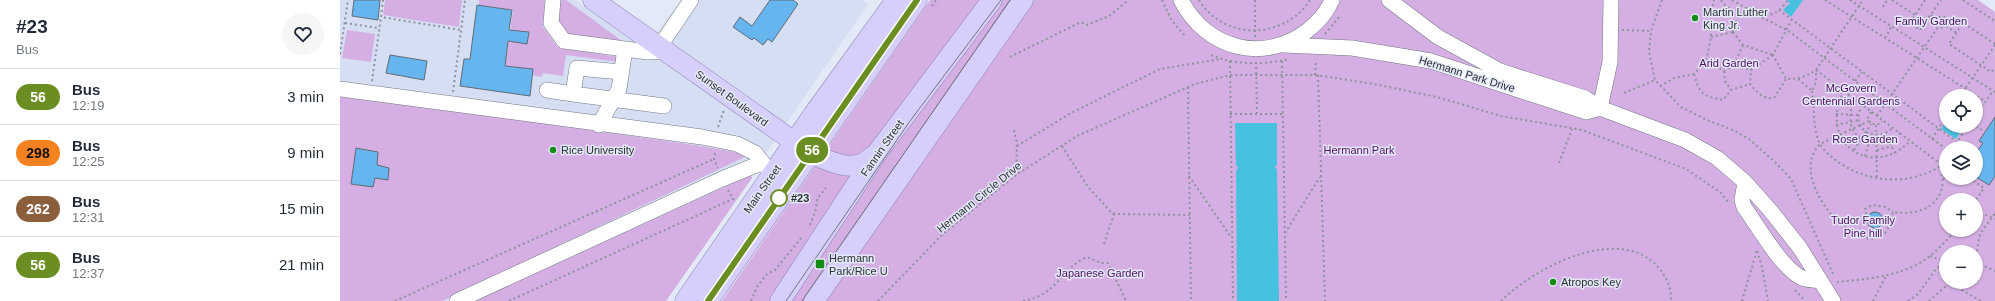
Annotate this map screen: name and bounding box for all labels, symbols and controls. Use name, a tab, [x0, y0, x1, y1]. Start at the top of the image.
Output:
place label: Martin Luther King Jr.	[1703, 6, 1768, 31]
button: heart	[282, 13, 324, 55]
marker: Martin Luther King Jr.	[1690, 13, 1700, 23]
park label: Family Garden	[1895, 15, 1967, 27]
text: #23	[16, 16, 48, 37]
text: Bus	[16, 42, 38, 57]
street label: Hermann Park Drive	[1418, 54, 1516, 94]
park label: Arid Garden	[1699, 57, 1759, 69]
street label: Sunset Boulevard	[693, 68, 771, 128]
text: Bus	[72, 81, 100, 98]
park label: McGovern Centennial Gardens	[1802, 82, 1900, 107]
text: 3 min	[287, 88, 324, 105]
text: 56	[30, 89, 46, 105]
map controls	[1939, 89, 1983, 289]
button: locate	[1939, 89, 1983, 133]
text: 12:19	[72, 98, 105, 113]
street label: Fannin Street	[858, 118, 906, 178]
park label: Rose Garden	[1832, 133, 1898, 145]
text: Bus	[72, 137, 100, 154]
line badge: 56	[794, 137, 830, 163]
button: layers	[1939, 141, 1983, 185]
text: 56	[804, 142, 820, 158]
text: 9 min	[287, 144, 324, 161]
place label: Rice University	[561, 144, 635, 156]
park label: Hermann Park	[1324, 144, 1395, 156]
text: 298	[26, 145, 50, 161]
marker: Rice University	[548, 145, 558, 155]
text: 12:25	[72, 154, 105, 169]
street label: Hermann Circle Drive	[934, 159, 1024, 235]
street label: Main Street	[741, 163, 783, 215]
marker: #23	[770, 189, 788, 207]
place label: #23	[791, 192, 809, 204]
text: Bus	[72, 193, 100, 210]
button: +	[1939, 193, 1983, 237]
text: 15 min	[279, 200, 324, 217]
text: 262	[26, 201, 50, 217]
text: 12:31	[72, 210, 105, 225]
park label: Tudor Family Pine hill	[1831, 214, 1895, 239]
button: −	[1939, 245, 1983, 289]
text: Bus	[72, 249, 100, 266]
place label: Hermann Park/Rice U	[829, 252, 888, 277]
text: 21 min	[279, 256, 324, 273]
text: 56	[30, 257, 46, 273]
marker: Hermann Park/Rice U	[814, 258, 826, 270]
text: 12:37	[72, 266, 105, 281]
park label: Japanese Garden	[1056, 267, 1144, 279]
place label: Atropos Key	[1561, 276, 1621, 288]
marker: Atropos Key	[1548, 277, 1558, 287]

